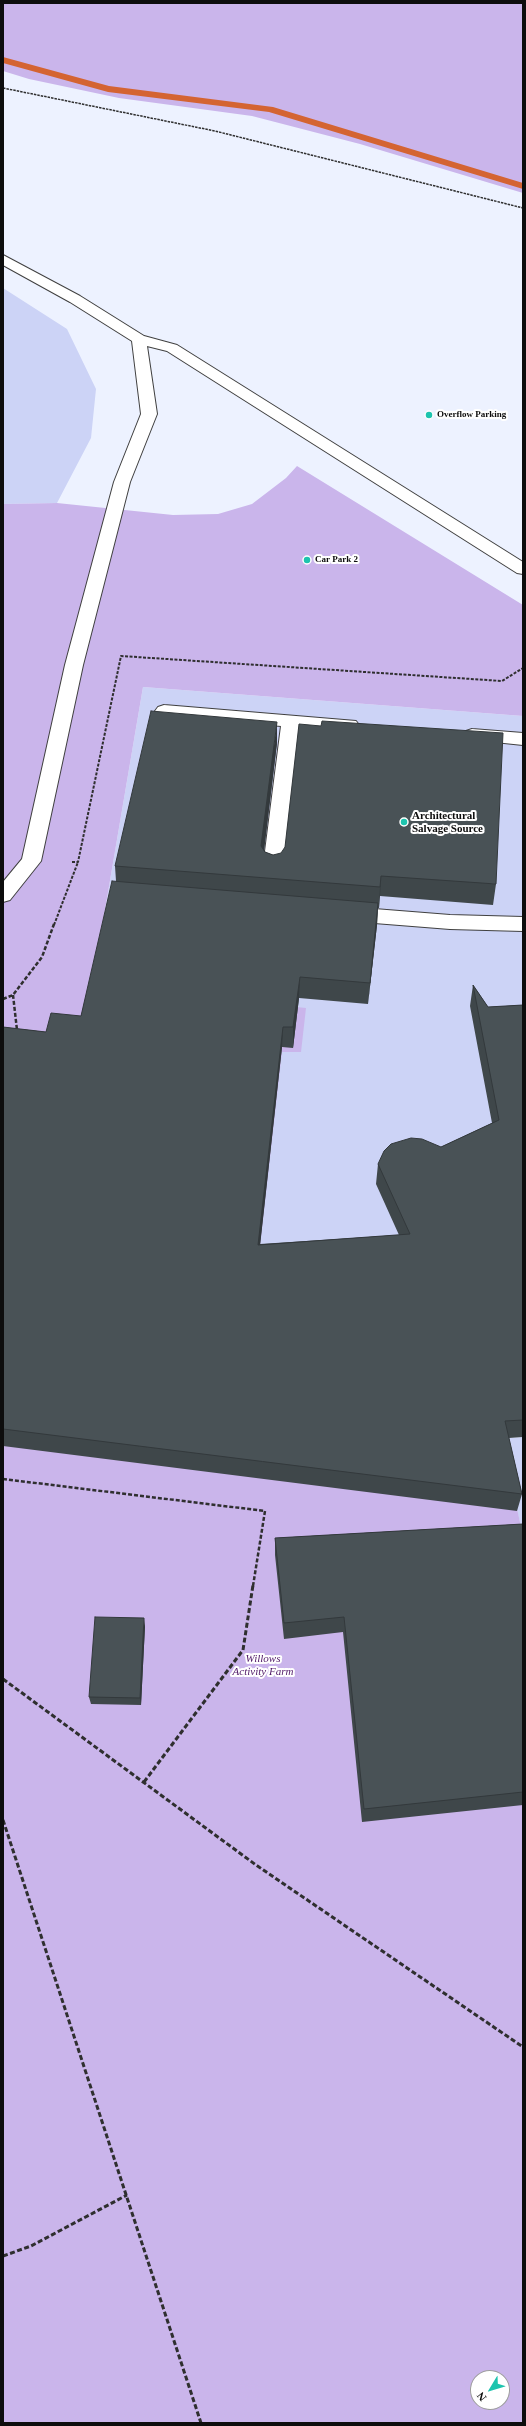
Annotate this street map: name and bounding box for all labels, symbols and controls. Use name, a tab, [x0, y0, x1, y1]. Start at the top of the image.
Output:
marker: Overflow Parking	[424, 410, 434, 420]
place label: Overflow Parking	[437, 410, 506, 420]
marker: Car Park 2	[302, 555, 312, 565]
place label: Car Park 2	[315, 555, 358, 565]
place label: Architectural Salvage Source	[412, 809, 483, 835]
marker: Architectural Salvage Source	[399, 817, 409, 827]
park label: Willows Activity Farm	[233, 1652, 293, 1678]
north arrow	[470, 2370, 510, 2410]
text: N	[474, 2390, 489, 2404]

